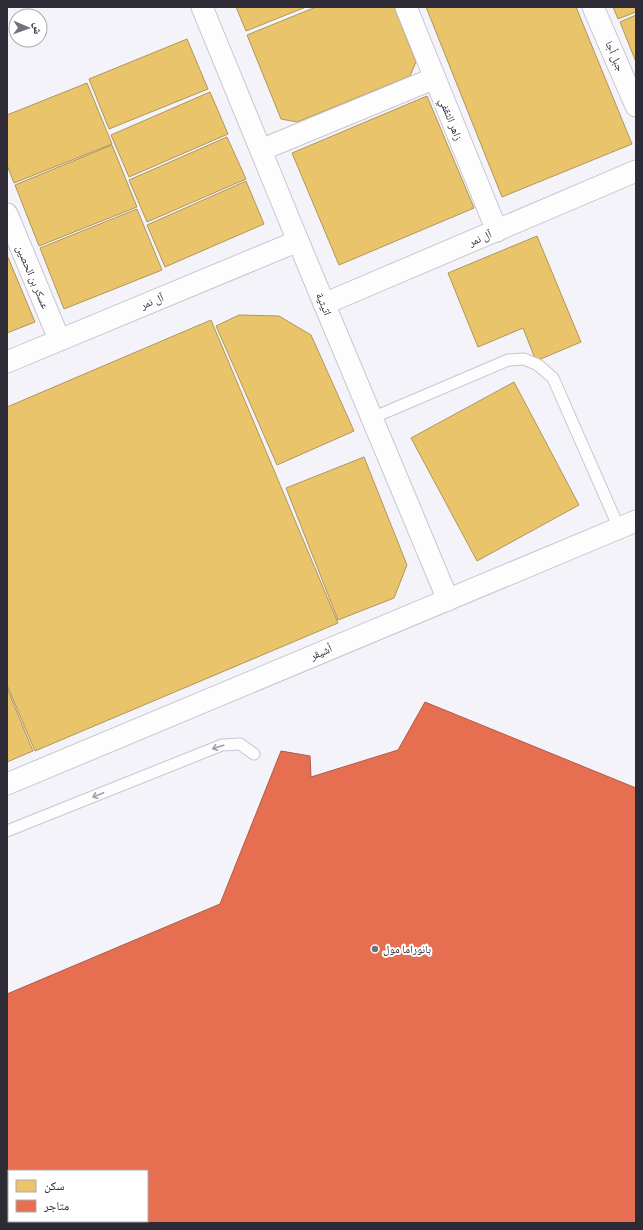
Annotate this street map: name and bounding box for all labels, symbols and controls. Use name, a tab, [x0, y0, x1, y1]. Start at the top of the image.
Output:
north arrow	[8, 8, 48, 48]
text: ش	[30, 22, 45, 35]
street label: جبل أجا	[601, 39, 628, 74]
street label: زاهر الثقفي	[435, 96, 466, 143]
street label: آل نمر	[465, 227, 494, 250]
street label: عسكر بن الحصين	[12, 243, 53, 312]
street label: آل نمر	[137, 290, 166, 313]
street label: اثيثية	[312, 291, 335, 318]
street label: أشيقر	[307, 641, 334, 664]
one-way arrow	[212, 744, 225, 751]
one-way arrow	[92, 791, 104, 799]
place label: بانوراما مول	[383, 942, 431, 957]
marker: بانوراما مول	[370, 944, 380, 954]
legend	[8, 1170, 148, 1222]
text: سكن	[44, 1178, 65, 1194]
text: متاجر	[43, 1198, 69, 1214]

